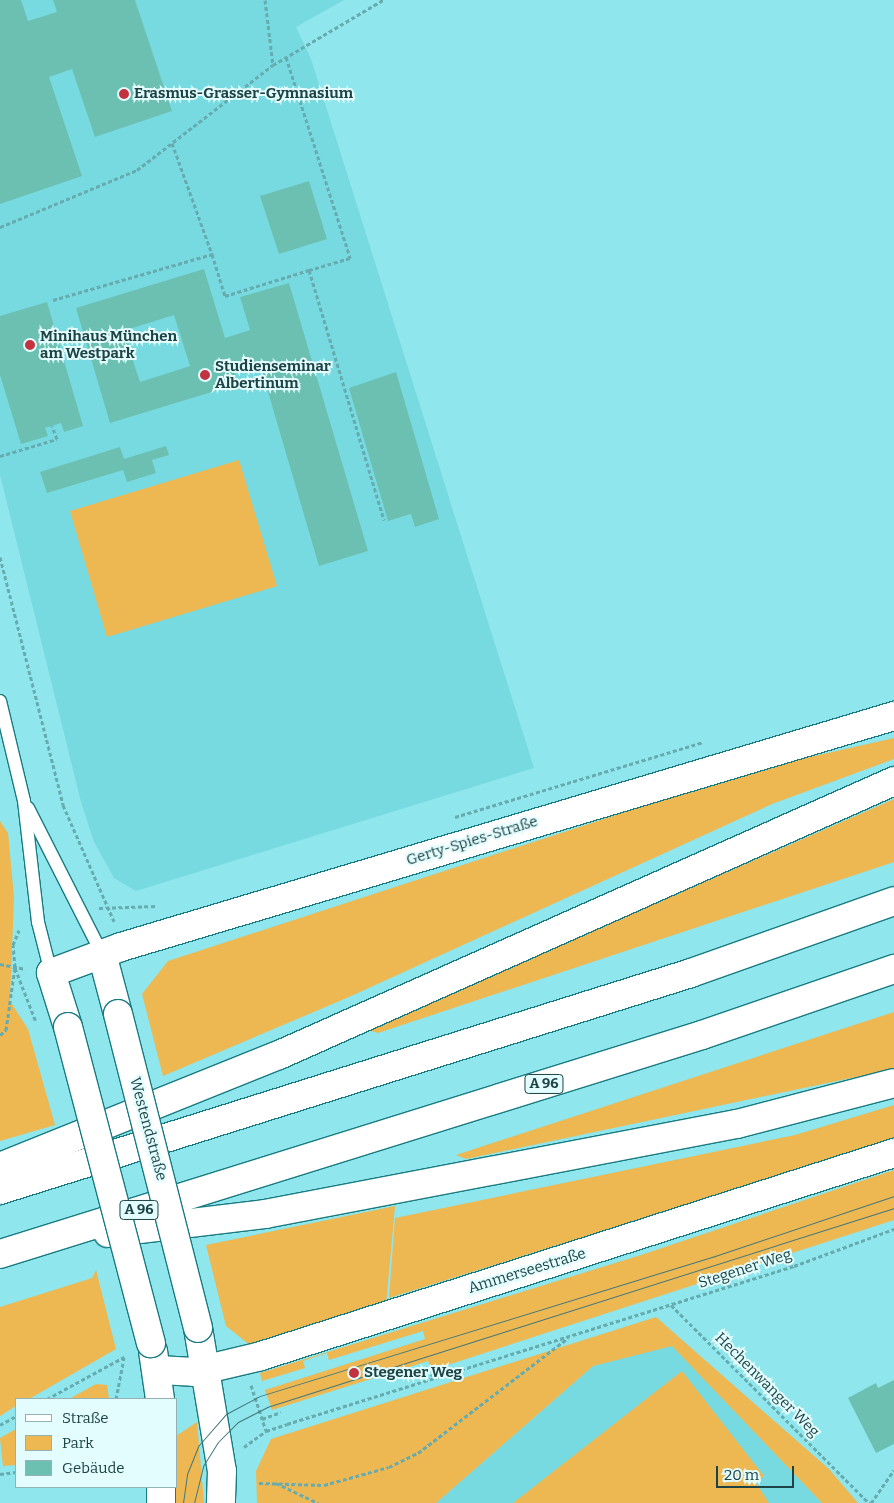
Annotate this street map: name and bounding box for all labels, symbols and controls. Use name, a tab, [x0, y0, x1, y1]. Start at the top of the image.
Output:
place label: Erasmus-Grasser-Gymnasium	[134, 85, 353, 103]
marker: Erasmus-Grasser-Gymnasium	[118, 88, 130, 100]
place label: Minihaus München am Westpark	[40, 327, 177, 362]
marker: Minihaus München am Westpark	[24, 339, 36, 351]
place label: Studienseminar Albertinum	[215, 357, 331, 392]
marker: Studienseminar Albertinum	[199, 369, 211, 381]
street label: Gerty-Spies-Straße	[404, 812, 540, 870]
road number: A 96	[524, 1072, 564, 1096]
street label: Westendstraße	[126, 1075, 170, 1183]
road number: A 96	[119, 1198, 159, 1222]
street label: Ammerseestraße	[466, 1245, 588, 1297]
street label: Stegener Weg	[696, 1245, 794, 1293]
street label: Hechenwanger Weg	[711, 1329, 823, 1441]
place label: Stegener Weg	[364, 1364, 462, 1382]
marker: Stegener Weg	[348, 1367, 360, 1379]
legend	[15, 1398, 178, 1488]
text: Straße	[62, 1409, 108, 1427]
text: Park	[62, 1434, 94, 1452]
scale bar	[719, 1456, 796, 1488]
text: Gebäude	[62, 1459, 125, 1477]
text: 20 m	[724, 1466, 759, 1484]

